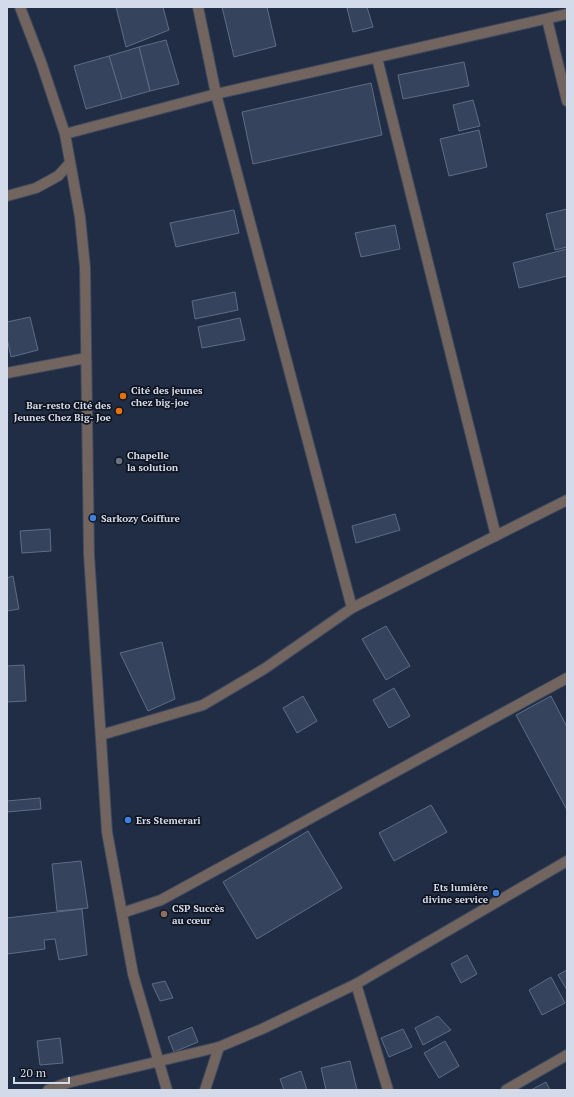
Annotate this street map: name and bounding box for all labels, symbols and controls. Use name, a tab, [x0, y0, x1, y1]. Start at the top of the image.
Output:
place label: Cité des jeunes chez big-joe	[131, 384, 203, 409]
marker: Cité des jeunes chez big-joe	[118, 391, 128, 401]
place label: Bar-resto Cité des Jeunes Chez Big- Joe	[14, 399, 112, 424]
marker: Bar-resto Cité des Jeunes Chez Big- Joe	[114, 406, 124, 416]
place label: Chapelle la solution	[127, 449, 179, 474]
marker: Chapelle la solution	[114, 456, 124, 466]
place label: Sarkozy Coiffure	[101, 512, 181, 525]
marker: Sarkozy Coiffure	[88, 513, 98, 523]
place label: Ers Stemerari	[136, 814, 201, 827]
marker: Ers Stemerari	[123, 815, 133, 825]
place label: Ets lumière divine service	[422, 881, 489, 906]
marker: Ets lumière divine service	[491, 888, 501, 898]
place label: CSP Succès au cœur	[172, 902, 225, 927]
marker: CSP Succès au cœur	[159, 909, 169, 919]
scale bar	[14, 1059, 69, 1085]
text: 20 m	[20, 1065, 47, 1080]

